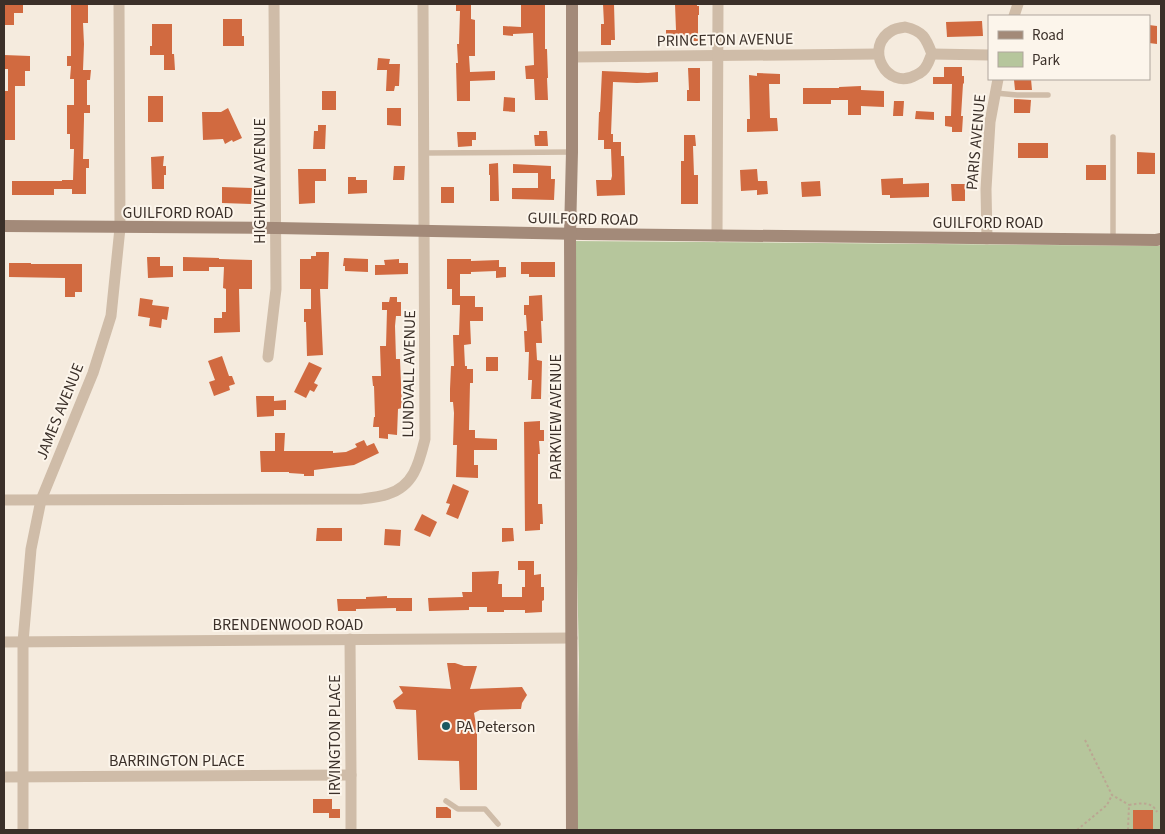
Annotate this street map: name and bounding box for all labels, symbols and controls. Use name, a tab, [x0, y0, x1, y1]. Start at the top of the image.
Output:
legend	[988, 15, 1150, 80]
text: Road	[1032, 25, 1064, 46]
street label: PRINCETON AVENUE	[656, 28, 794, 52]
text: Park	[1032, 50, 1061, 71]
street label: PARIS AVENUE	[961, 93, 991, 191]
street label: HIGHVIEW AVENUE	[249, 118, 271, 244]
street label: GUILFORD ROAD	[123, 202, 234, 224]
street label: GUILFORD ROAD	[527, 207, 639, 231]
street label: GUILFORD ROAD	[933, 212, 1044, 234]
street label: LUNDVALL AVENUE	[397, 310, 421, 438]
street label: PARKVIEW AVENUE	[545, 354, 567, 480]
street label: JAMES AVENUE	[31, 360, 89, 463]
street label: BRENDENWOOD ROAD	[213, 614, 364, 636]
street label: IRVINGTON PLACE	[324, 674, 346, 796]
place label: PA Peterson	[456, 716, 535, 738]
marker: PA Peterson	[440, 720, 452, 732]
street label: BARRINGTON PLACE	[109, 750, 245, 772]

